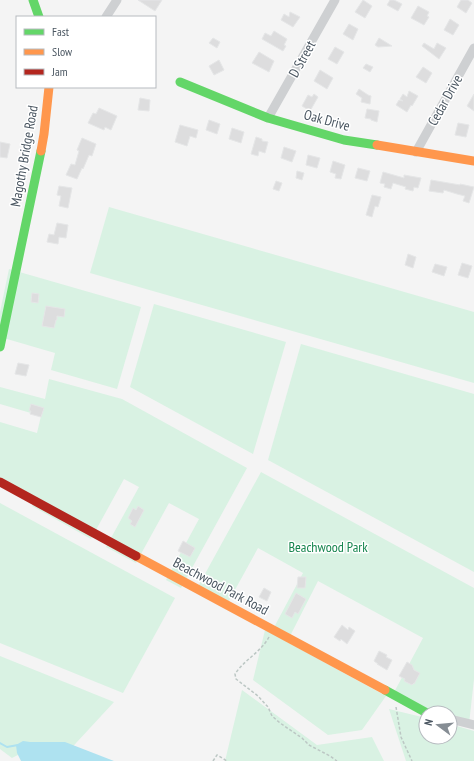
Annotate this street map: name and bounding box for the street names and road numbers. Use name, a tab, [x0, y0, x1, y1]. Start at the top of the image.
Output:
street label: D Street	[285, 37, 319, 81]
street label: Cedar Drive	[424, 71, 466, 129]
street label: Magothy Bridge Road	[6, 104, 42, 208]
street label: Oak Drive	[302, 105, 352, 135]
street label: Beachwood Park Road	[170, 553, 272, 619]

